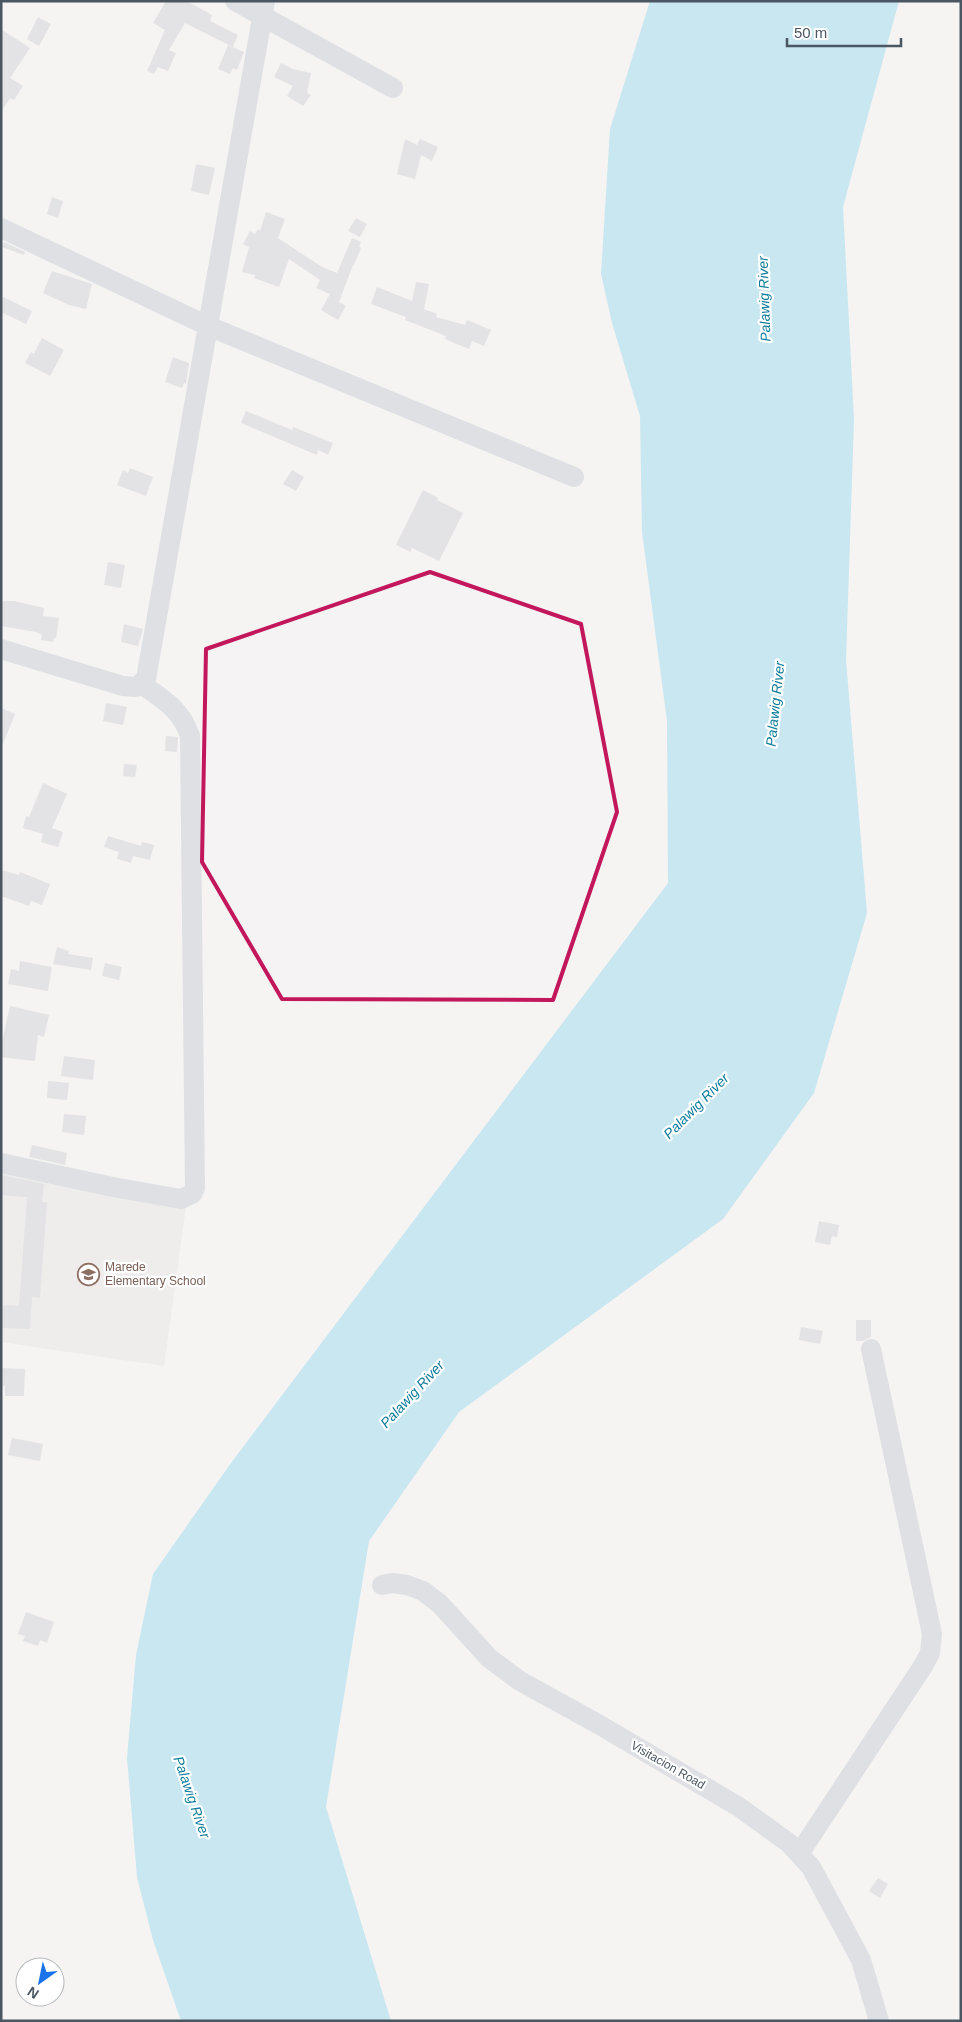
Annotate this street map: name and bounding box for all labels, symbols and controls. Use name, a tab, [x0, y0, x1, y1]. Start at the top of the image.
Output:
scale bar	[787, 15, 901, 47]
text: 50 m	[794, 24, 827, 41]
water label: Palawig River	[754, 255, 773, 342]
water label: Palawig River	[763, 659, 788, 747]
water label: Palawig River	[660, 1069, 733, 1142]
place label: Marede Elementary School	[105, 1260, 206, 1288]
school or university icon: Marede Elementary School	[77, 1262, 101, 1286]
water label: Palawig River	[377, 1356, 448, 1431]
street label: Visitacion Road	[628, 1738, 708, 1792]
water label: Palawig River	[171, 1754, 214, 1841]
north arrow	[15, 1957, 65, 2007]
text: N	[24, 1983, 42, 2002]

